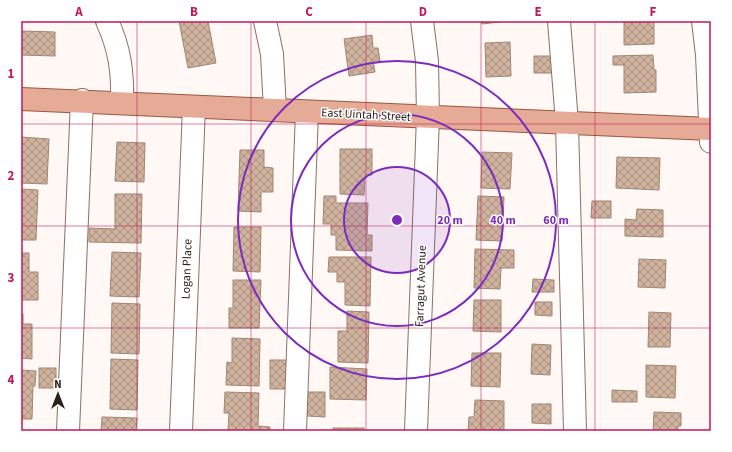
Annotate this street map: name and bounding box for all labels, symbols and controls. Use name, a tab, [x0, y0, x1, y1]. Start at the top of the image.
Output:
text: A	[74, 3, 83, 21]
text: B	[190, 3, 198, 21]
text: C	[305, 3, 313, 21]
text: D	[419, 3, 427, 21]
text: E	[534, 3, 542, 21]
text: F	[650, 3, 657, 21]
text: 1	[8, 65, 15, 83]
street label: East Uintah Street	[321, 104, 411, 126]
text: 2	[8, 167, 15, 185]
text: 20 m	[437, 212, 463, 229]
text: 40 m	[490, 212, 516, 229]
text: 60 m	[543, 212, 569, 229]
centre of rings	[390, 213, 404, 227]
street label: Logan Place	[177, 239, 197, 299]
street label: Farragut Avenue	[411, 245, 431, 327]
text: 3	[8, 269, 15, 287]
text: 4	[8, 371, 15, 389]
north arrow	[38, 374, 78, 414]
text: N	[54, 377, 62, 392]

